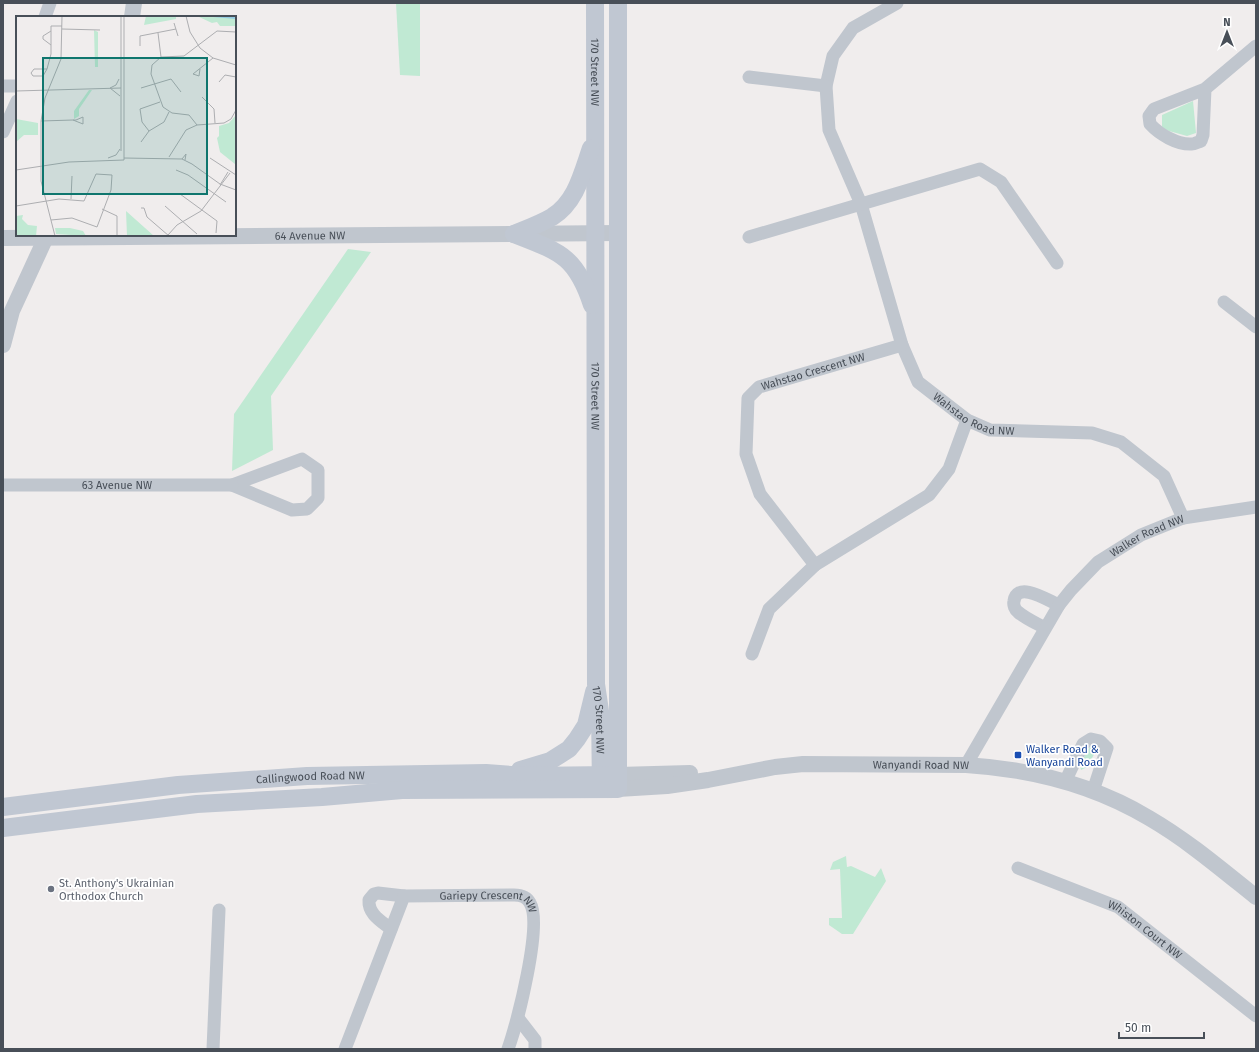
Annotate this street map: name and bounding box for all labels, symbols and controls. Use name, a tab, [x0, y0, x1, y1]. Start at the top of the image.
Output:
north arrow	[1207, 12, 1247, 52]
inset map	[16, 16, 236, 236]
text: N	[1223, 16, 1231, 29]
street label: 170 Street NW	[589, 38, 602, 106]
street label: 64 Avenue NW	[275, 229, 345, 242]
street label: Wahstao Crescent NW	[759, 350, 866, 393]
street label: 170 Street NW	[589, 362, 602, 430]
street label: Wahstao Road NW	[931, 390, 1015, 437]
street label: 63 Avenue NW	[82, 479, 152, 492]
street label: Walker Road NW	[1107, 512, 1186, 559]
street label: 170 Street NW	[590, 685, 607, 754]
place label: Walker Road & Wanyandi Road	[1026, 743, 1103, 769]
marker: Walker Road & Wanyandi Road	[1013, 750, 1023, 760]
street label: Wanyandi Road NW	[873, 758, 969, 772]
street label: Callingwood Road NW	[256, 769, 365, 786]
place label: St. Anthony's Ukrainian Orthodox Church	[59, 877, 174, 903]
marker: St. Anthony's Ukrainian Orthodox Church	[46, 884, 56, 894]
street label: Gariepy Crescent NW	[439, 888, 539, 914]
street label: Whiston Court NW	[1106, 897, 1185, 961]
scale bar	[1119, 1014, 1204, 1040]
text: 50 m	[1125, 1021, 1151, 1035]

